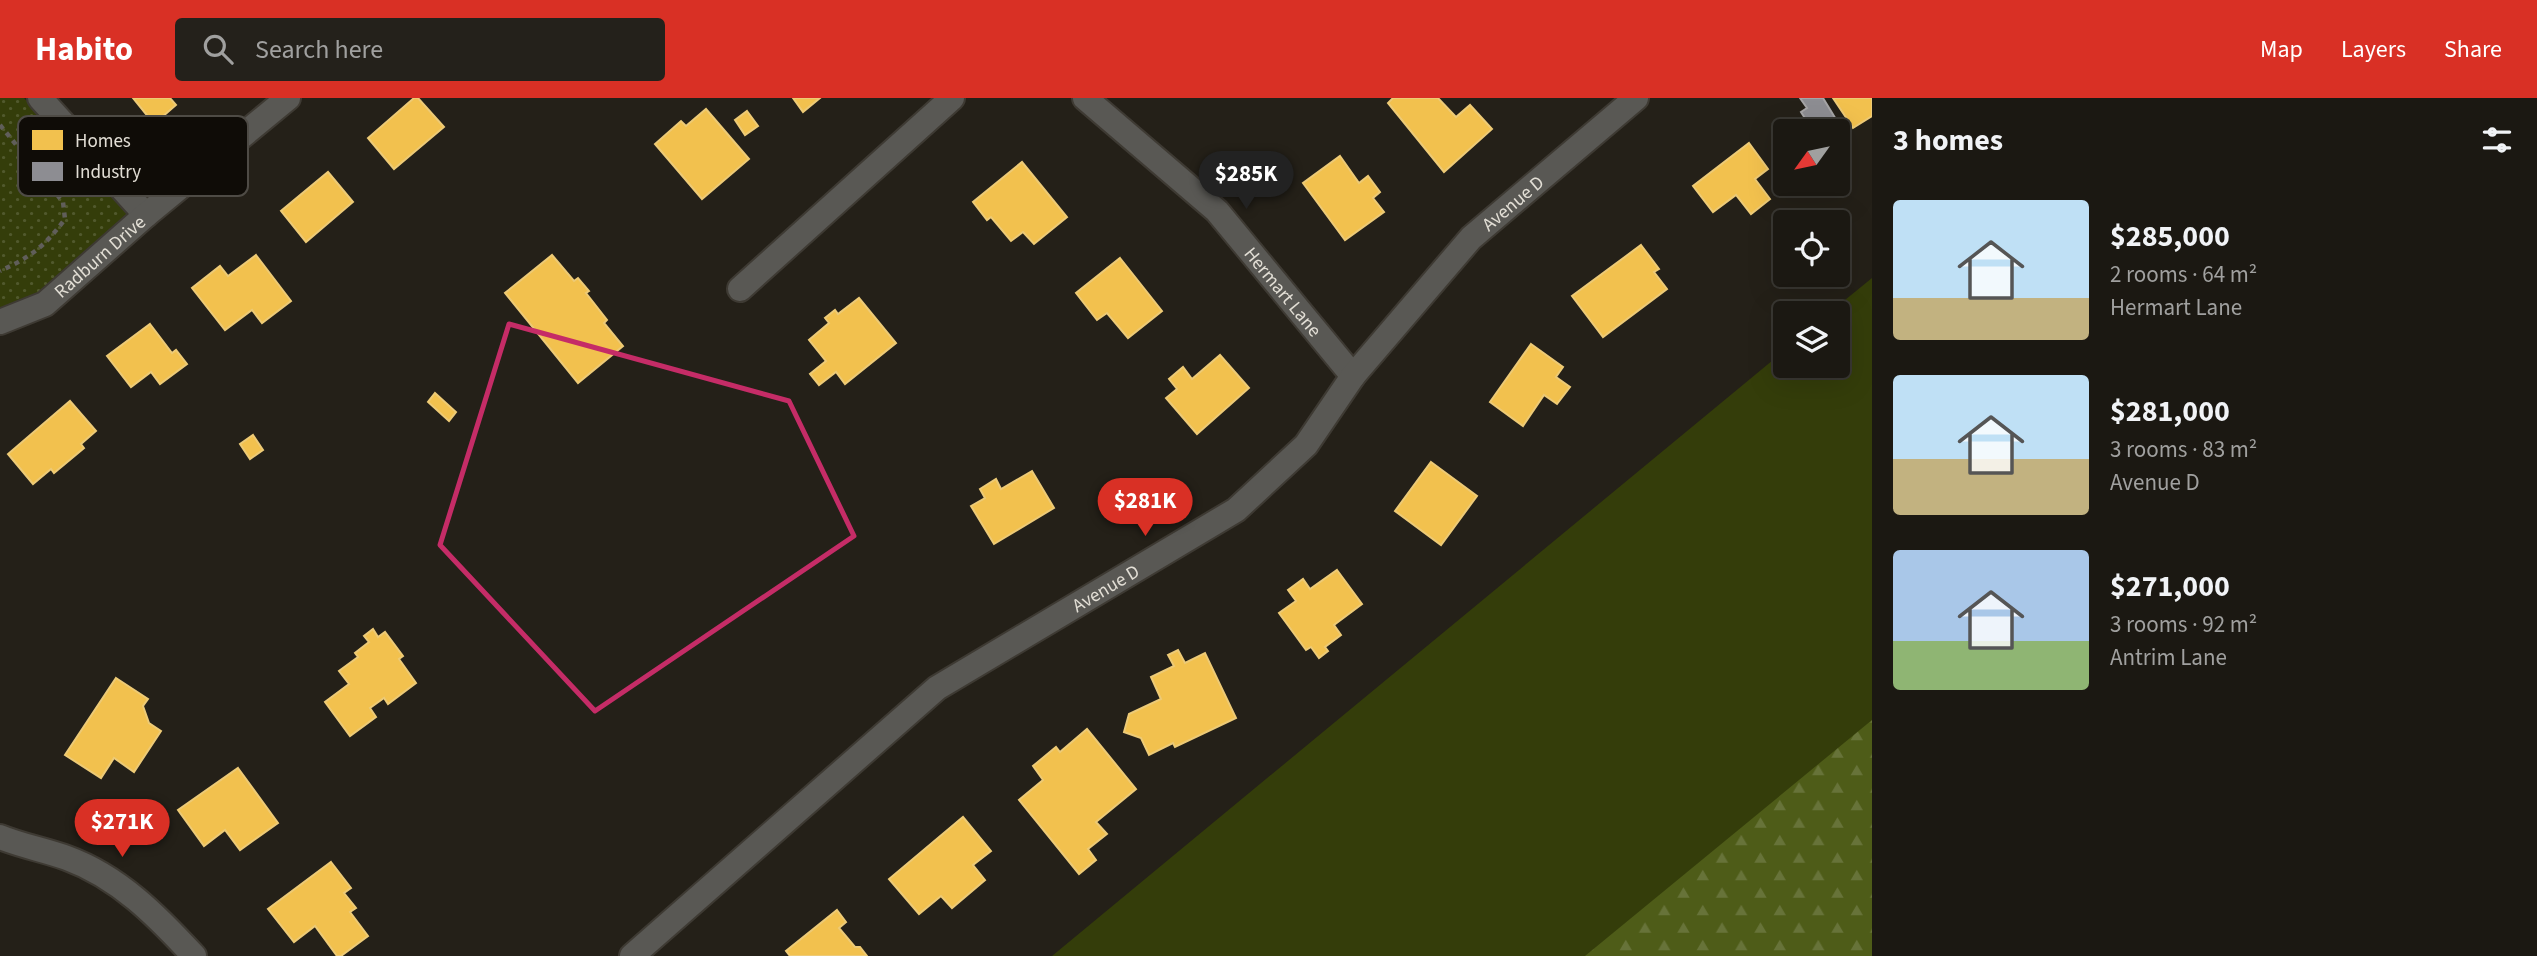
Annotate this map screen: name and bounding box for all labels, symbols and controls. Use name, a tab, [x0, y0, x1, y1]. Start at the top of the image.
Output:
search box	[175, 18, 665, 81]
text: Habito	[35, 26, 133, 73]
icon: search	[199, 30, 237, 68]
text: Search here	[255, 31, 383, 68]
text: Map	[2260, 32, 2303, 67]
text: Layers	[2341, 32, 2406, 67]
text: Share	[2444, 32, 2502, 67]
legend	[18, 116, 248, 196]
north arrow	[1773, 119, 1850, 196]
map controls	[1773, 119, 1850, 378]
text: 3 homes	[1893, 119, 2003, 162]
icon: filters	[2478, 121, 2516, 159]
text: Homes	[75, 128, 131, 155]
pin: $285K	[1197, 152, 1295, 211]
text: $285K	[1215, 157, 1277, 190]
text: Industry	[75, 159, 141, 186]
street label: Avenue D	[1476, 170, 1550, 238]
street label: Radburn Drive	[49, 209, 152, 305]
button: locate	[1773, 210, 1850, 287]
text: $285,000	[2110, 215, 2230, 258]
icon: home	[1949, 228, 2033, 312]
street label: Hermart Lane	[1237, 242, 1327, 343]
text: 2 rooms · 64 m²	[2110, 258, 2257, 291]
text: Hermart Lane	[2110, 291, 2242, 324]
button: layers	[1773, 301, 1850, 378]
text: $281,000	[2110, 390, 2230, 433]
icon: home	[1949, 403, 2033, 487]
text: 3 rooms · 83 m²	[2110, 433, 2257, 466]
text: Avenue D	[2110, 466, 2200, 499]
pin: $281K	[1096, 478, 1194, 538]
text: $281K	[1114, 484, 1176, 517]
street label: Avenue D	[1067, 558, 1145, 620]
text: $271,000	[2110, 565, 2230, 608]
icon: home	[1949, 578, 2033, 662]
text: 3 rooms · 92 m²	[2110, 608, 2257, 641]
text: Antrim Lane	[2110, 641, 2227, 674]
pin: $271K	[73, 800, 171, 859]
text: $271K	[91, 805, 153, 838]

